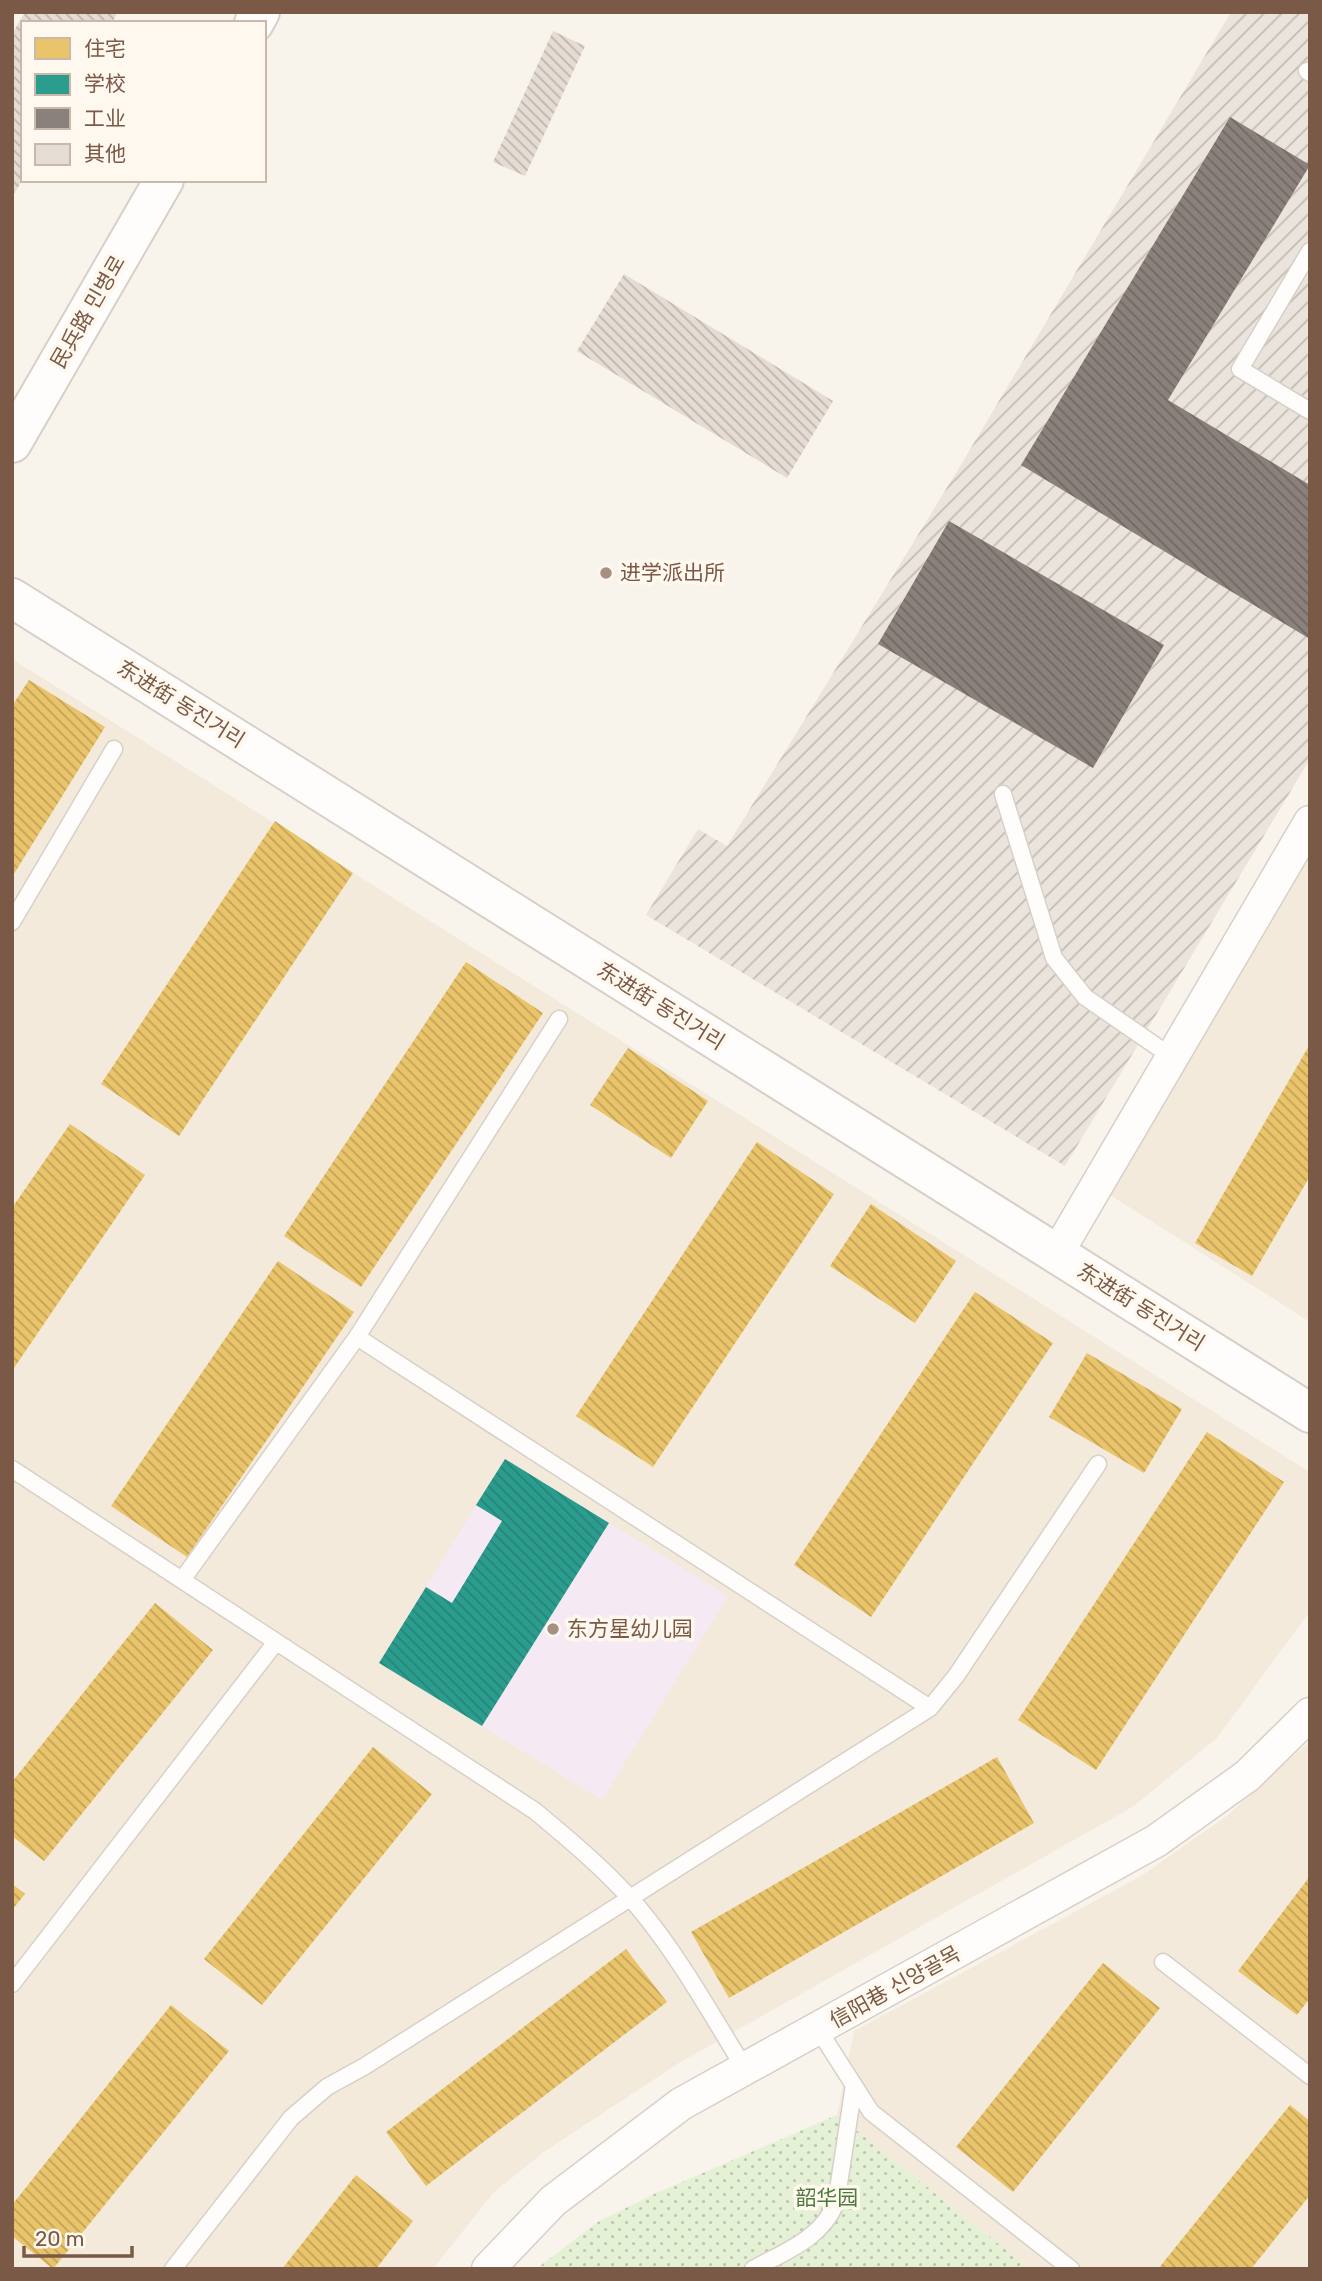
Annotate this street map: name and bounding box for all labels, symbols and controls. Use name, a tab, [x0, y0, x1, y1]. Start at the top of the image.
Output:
legend	[21, 21, 266, 182]
text: 住宅	[84, 36, 126, 61]
text: 学校	[84, 71, 126, 96]
text: 工业	[84, 106, 126, 131]
text: 其他	[84, 141, 126, 166]
street label: 民兵路 민병로	[45, 251, 130, 373]
place label: 进学派出所	[620, 560, 725, 585]
marker: 进学派出所	[598, 565, 614, 581]
street label: 东进街 동진거리	[113, 654, 250, 753]
street label: 东进街 동진거리	[593, 956, 730, 1055]
street label: 东进街 동진거리	[1073, 1257, 1210, 1356]
place label: 东方星幼儿园	[567, 1616, 693, 1641]
marker: 东方星幼儿园	[545, 1621, 561, 1637]
street label: 信阳巷 신양골목	[825, 1940, 964, 2033]
park label: 韶华园	[796, 2185, 859, 2210]
scale bar	[24, 2214, 133, 2258]
text: 20 m	[35, 2226, 84, 2251]

